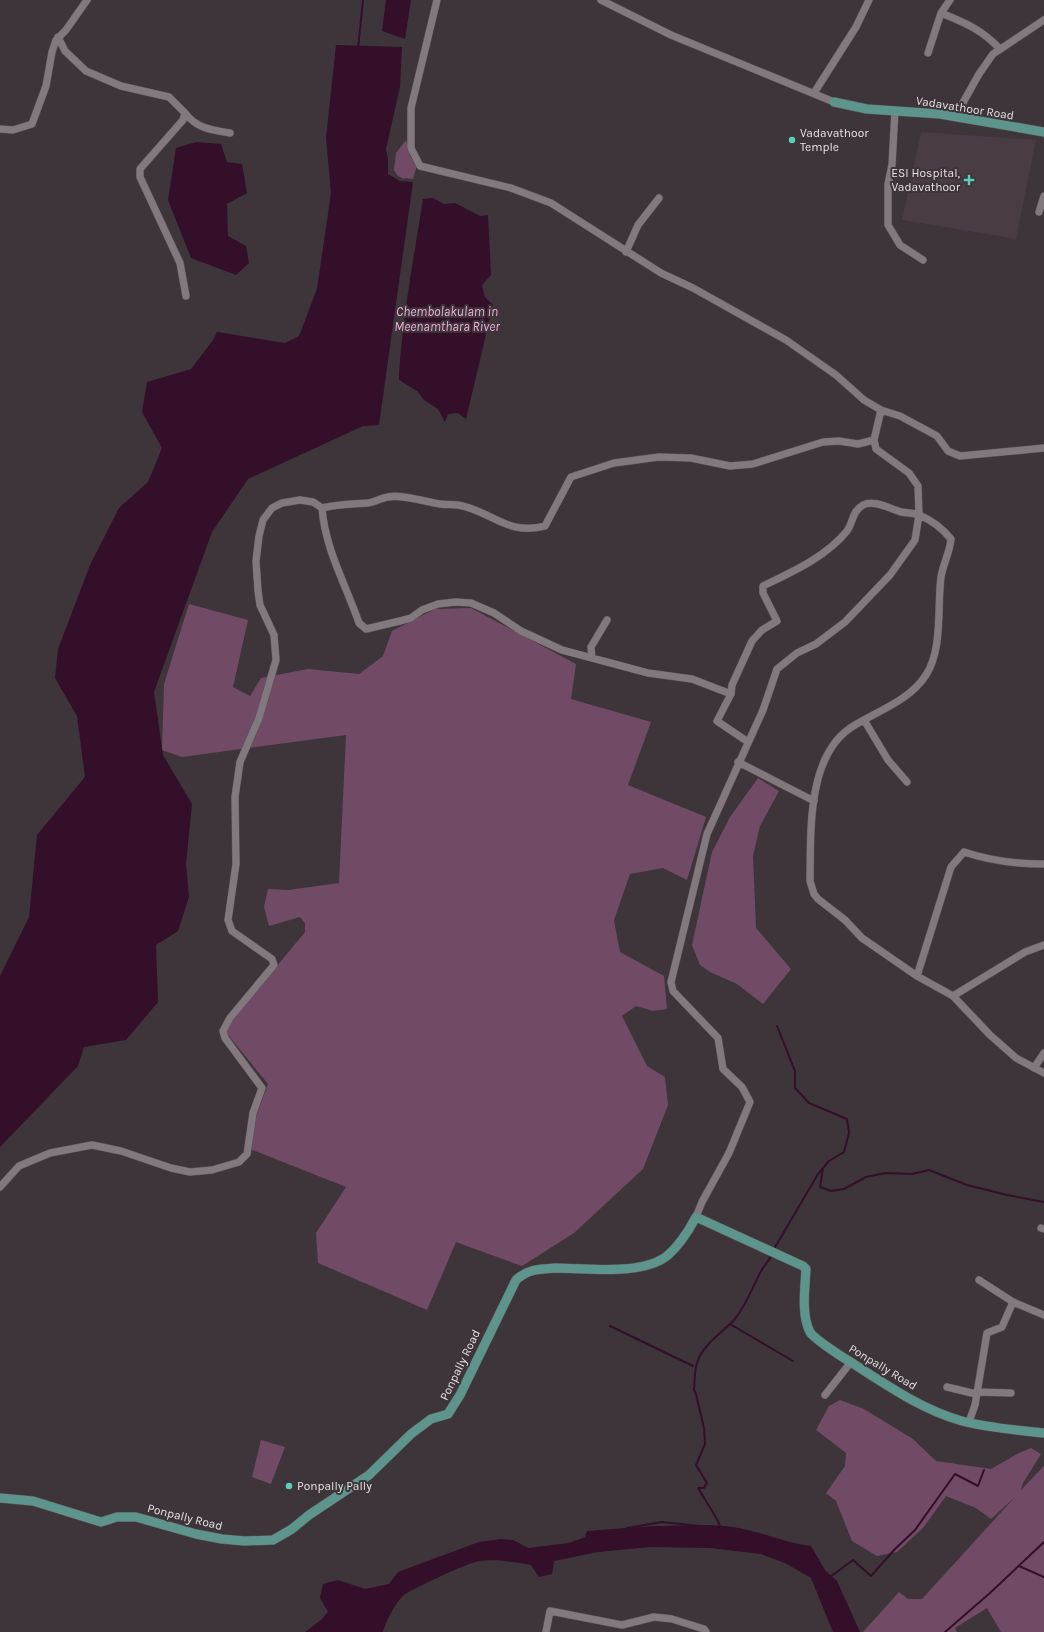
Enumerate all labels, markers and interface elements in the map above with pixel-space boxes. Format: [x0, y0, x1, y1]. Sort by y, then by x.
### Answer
street label: Vadavathoor Road [915, 93, 1015, 123]
place label: Vadavathoor Temple [800, 126, 869, 154]
marker: Vadavathoor Temple [787, 135, 797, 145]
place label: ESI Hospital, Vadavathoor [891, 166, 961, 194]
marker: ESI Hospital, Vadavathoor [963, 174, 975, 186]
water label: Chembolakulam in Meenamthara River [394, 304, 500, 334]
street label: Ponpally Road [437, 1327, 483, 1403]
street label: Ponpally Road [846, 1341, 920, 1393]
place label: Ponpally Pally [297, 1479, 372, 1493]
marker: Ponpally Pally [284, 1481, 294, 1491]
street label: Ponpally Road [146, 1501, 224, 1533]

